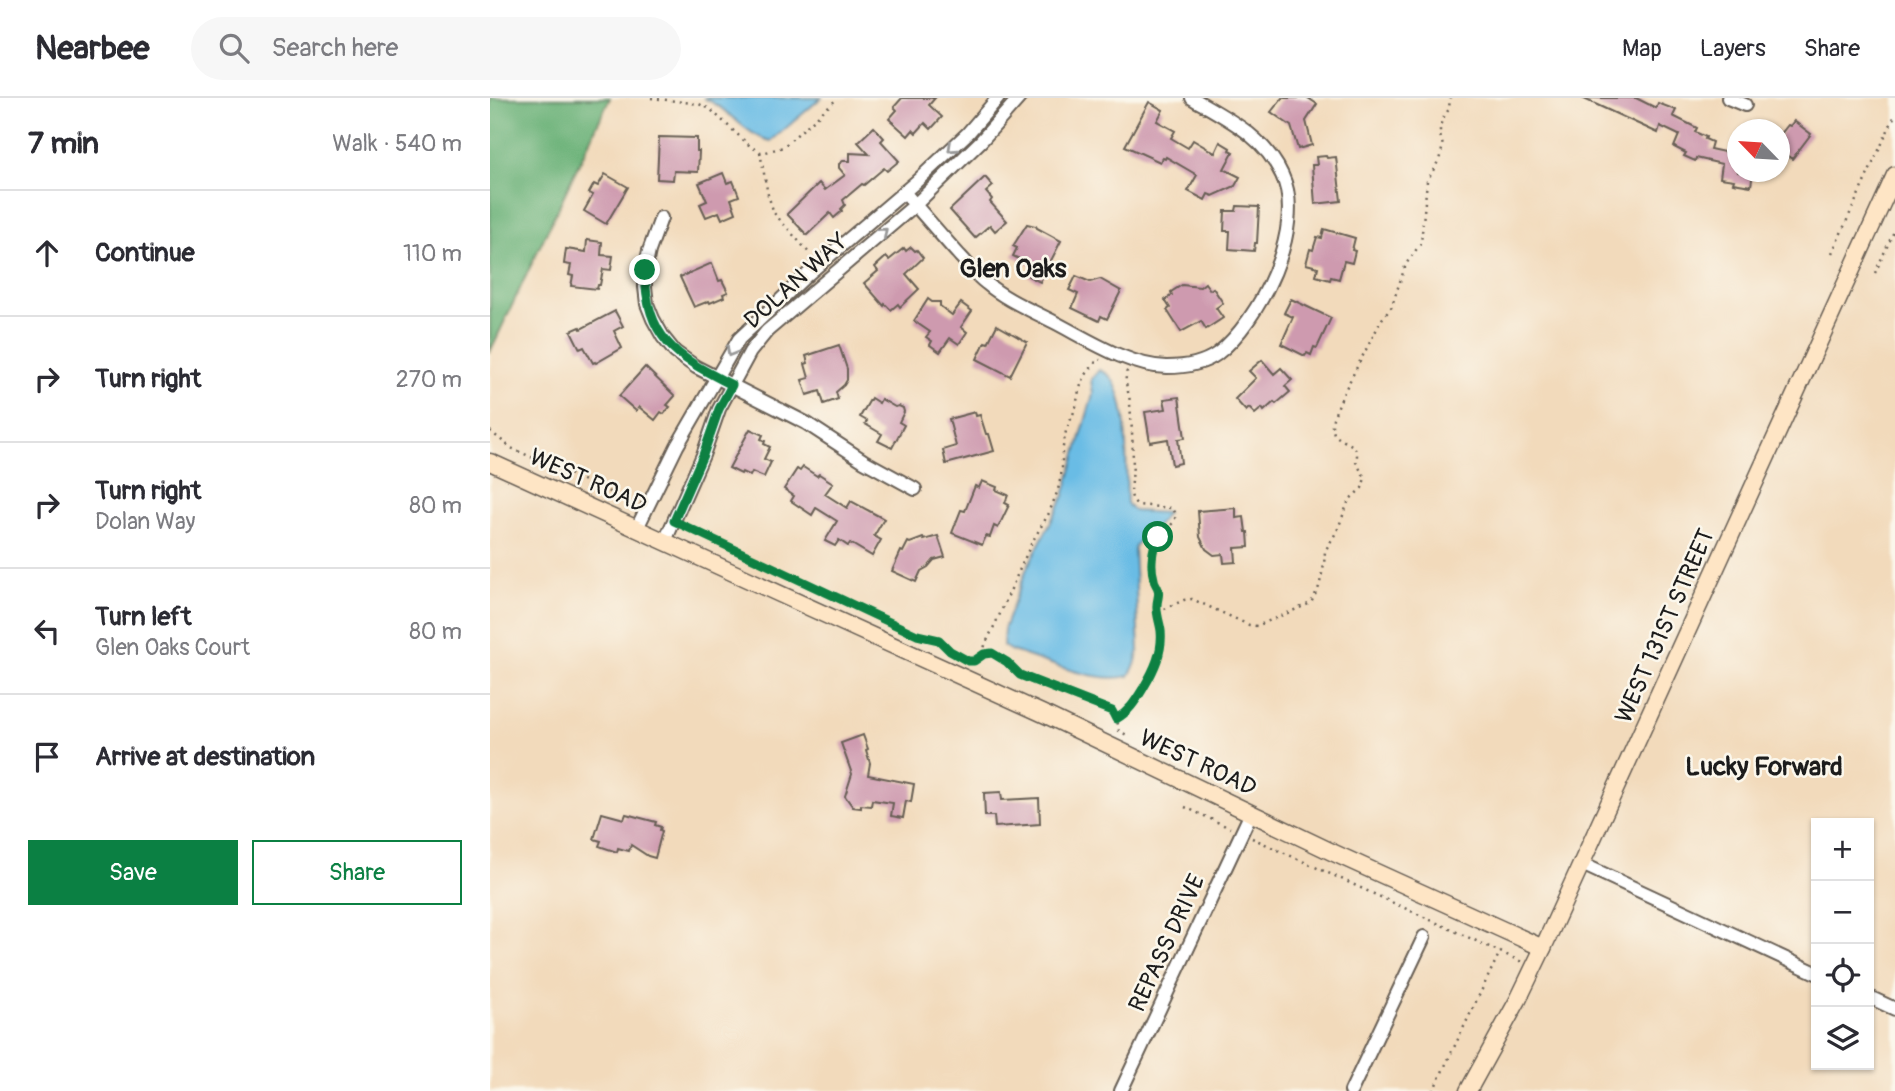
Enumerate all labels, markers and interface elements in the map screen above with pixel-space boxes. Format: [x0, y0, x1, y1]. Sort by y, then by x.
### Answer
search box [191, 17, 681, 80]
text: Nearbee [35, 28, 149, 69]
icon: search [215, 29, 253, 67]
text: Search here [271, 32, 398, 64]
text: Map [1622, 34, 1662, 63]
text: Layers [1700, 34, 1766, 63]
text: Share [1804, 34, 1860, 63]
north arrow [1727, 119, 1790, 182]
text: 7 min [28, 125, 99, 162]
text: Walk · 540 m [332, 129, 462, 158]
one-way arrow [947, 140, 960, 153]
street label: DOLAN WAY [738, 227, 854, 335]
one-way arrow [874, 228, 887, 240]
icon: ahead [28, 234, 66, 272]
text: Continue [95, 237, 195, 269]
text: 110 m [403, 239, 462, 268]
district label: Glen Oaks [960, 253, 1067, 285]
route end [629, 254, 660, 285]
one-way arrow [726, 345, 739, 357]
icon: right [28, 360, 66, 398]
text: Turn right [95, 363, 201, 395]
text: 270 m [396, 365, 462, 394]
street label: WEST ROAD [525, 442, 651, 520]
text: Turn right [95, 475, 201, 507]
icon: right [28, 486, 66, 524]
text: 80 m [409, 491, 462, 520]
text: Dolan Way [95, 507, 195, 536]
route start [1142, 521, 1173, 552]
street label: WEST 131ST STREET [1609, 524, 1721, 728]
text: Turn left [95, 601, 191, 633]
icon: left [28, 612, 66, 650]
text: 80 m [409, 617, 462, 646]
text: Glen Oaks Court [95, 633, 250, 662]
street label: WEST ROAD [1135, 723, 1261, 803]
icon: arrive [28, 738, 66, 776]
text: Arrive at destination [95, 741, 315, 773]
district label: Lucky Forward [1685, 751, 1843, 783]
map controls [1811, 818, 1874, 1070]
button: + [1811, 818, 1874, 881]
button: Save [28, 840, 238, 905]
button: Share [252, 840, 462, 905]
street label: REPASS DRIVE [1123, 870, 1211, 1016]
button: − [1811, 881, 1874, 944]
button: locate [1811, 944, 1874, 1007]
button: layers [1811, 1007, 1874, 1070]

